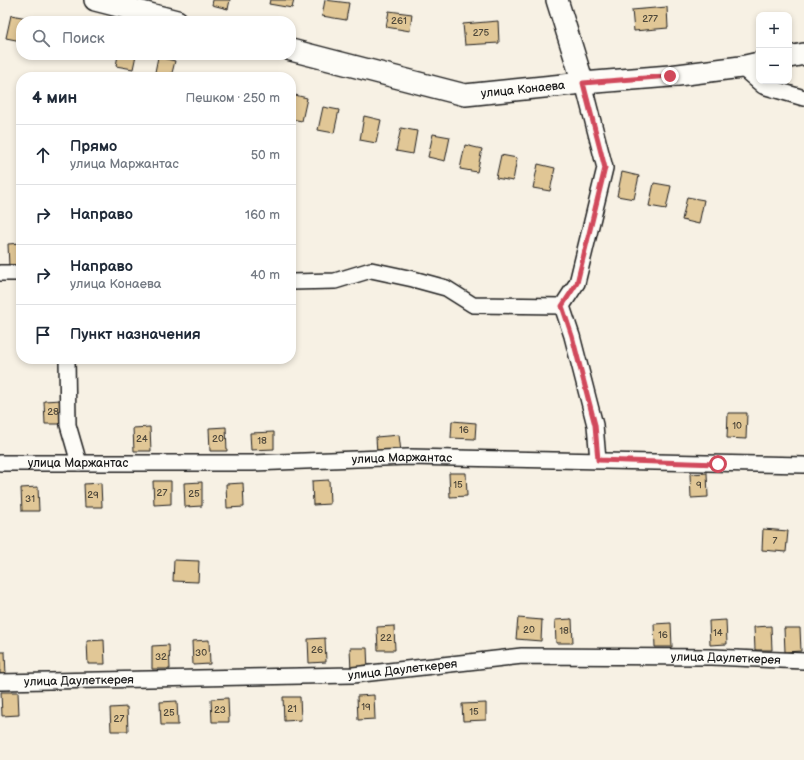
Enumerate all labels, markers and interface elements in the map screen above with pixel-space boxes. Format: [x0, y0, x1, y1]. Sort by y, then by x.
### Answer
map controls [756, 12, 792, 84]
button: + [756, 12, 792, 48]
house number: 277 [642, 13, 658, 25]
house number: 261 [391, 15, 407, 27]
search box [16, 16, 296, 60]
icon: search [30, 27, 52, 49]
house number: 275 [473, 27, 490, 39]
text: Поиск [62, 29, 105, 48]
button: − [756, 48, 792, 84]
route end [661, 67, 679, 85]
street label: улица Конаева [480, 77, 566, 101]
text: 4 мин [32, 88, 77, 108]
text: Пешком · 250 m [185, 90, 280, 106]
text: Прямо [70, 137, 117, 156]
icon: ahead [32, 144, 54, 166]
text: 50 m [251, 147, 280, 163]
text: улица Маржантас [70, 156, 179, 172]
icon: right [32, 204, 54, 226]
text: Направо [70, 205, 133, 224]
text: 160 m [245, 207, 280, 223]
text: Направо [70, 257, 133, 276]
icon: right [32, 264, 54, 286]
text: 40 m [250, 267, 280, 283]
text: улица Конаева [70, 276, 161, 292]
icon: arrive [32, 324, 54, 346]
text: Пункт назначения [70, 325, 201, 344]
house number: 28 [47, 406, 59, 418]
house number: 10 [732, 420, 742, 432]
house number: 16 [459, 424, 469, 436]
house number: 24 [136, 433, 148, 445]
house number: 20 [212, 433, 224, 445]
house number: 18 [257, 435, 267, 447]
street label: улица Маржантас [351, 449, 452, 467]
route start [709, 455, 727, 473]
street label: улица Маржантас [28, 456, 128, 471]
house number: 15 [453, 479, 463, 491]
house number: 9 [696, 479, 702, 491]
house number: 27 [157, 487, 167, 499]
house number: 25 [188, 488, 200, 500]
house number: 29 [87, 489, 99, 501]
house number: 31 [25, 493, 35, 505]
house number: 7 [773, 535, 778, 547]
house number: 20 [523, 624, 535, 636]
house number: 18 [559, 625, 569, 637]
house number: 14 [713, 627, 723, 639]
house number: 16 [658, 629, 668, 641]
house number: 22 [380, 632, 392, 644]
house number: 26 [311, 644, 323, 656]
house number: 30 [195, 647, 207, 659]
street label: улица Даулеткерея [671, 649, 781, 667]
house number: 32 [155, 651, 167, 663]
street label: улица Даулеткерея [348, 656, 458, 683]
street label: улица Даулеткерея [24, 672, 134, 689]
house number: 19 [361, 701, 371, 713]
house number: 21 [287, 703, 297, 715]
house number: 23 [214, 704, 226, 716]
house number: 15 [469, 706, 479, 718]
house number: 25 [163, 707, 175, 719]
house number: 27 [114, 713, 124, 725]

